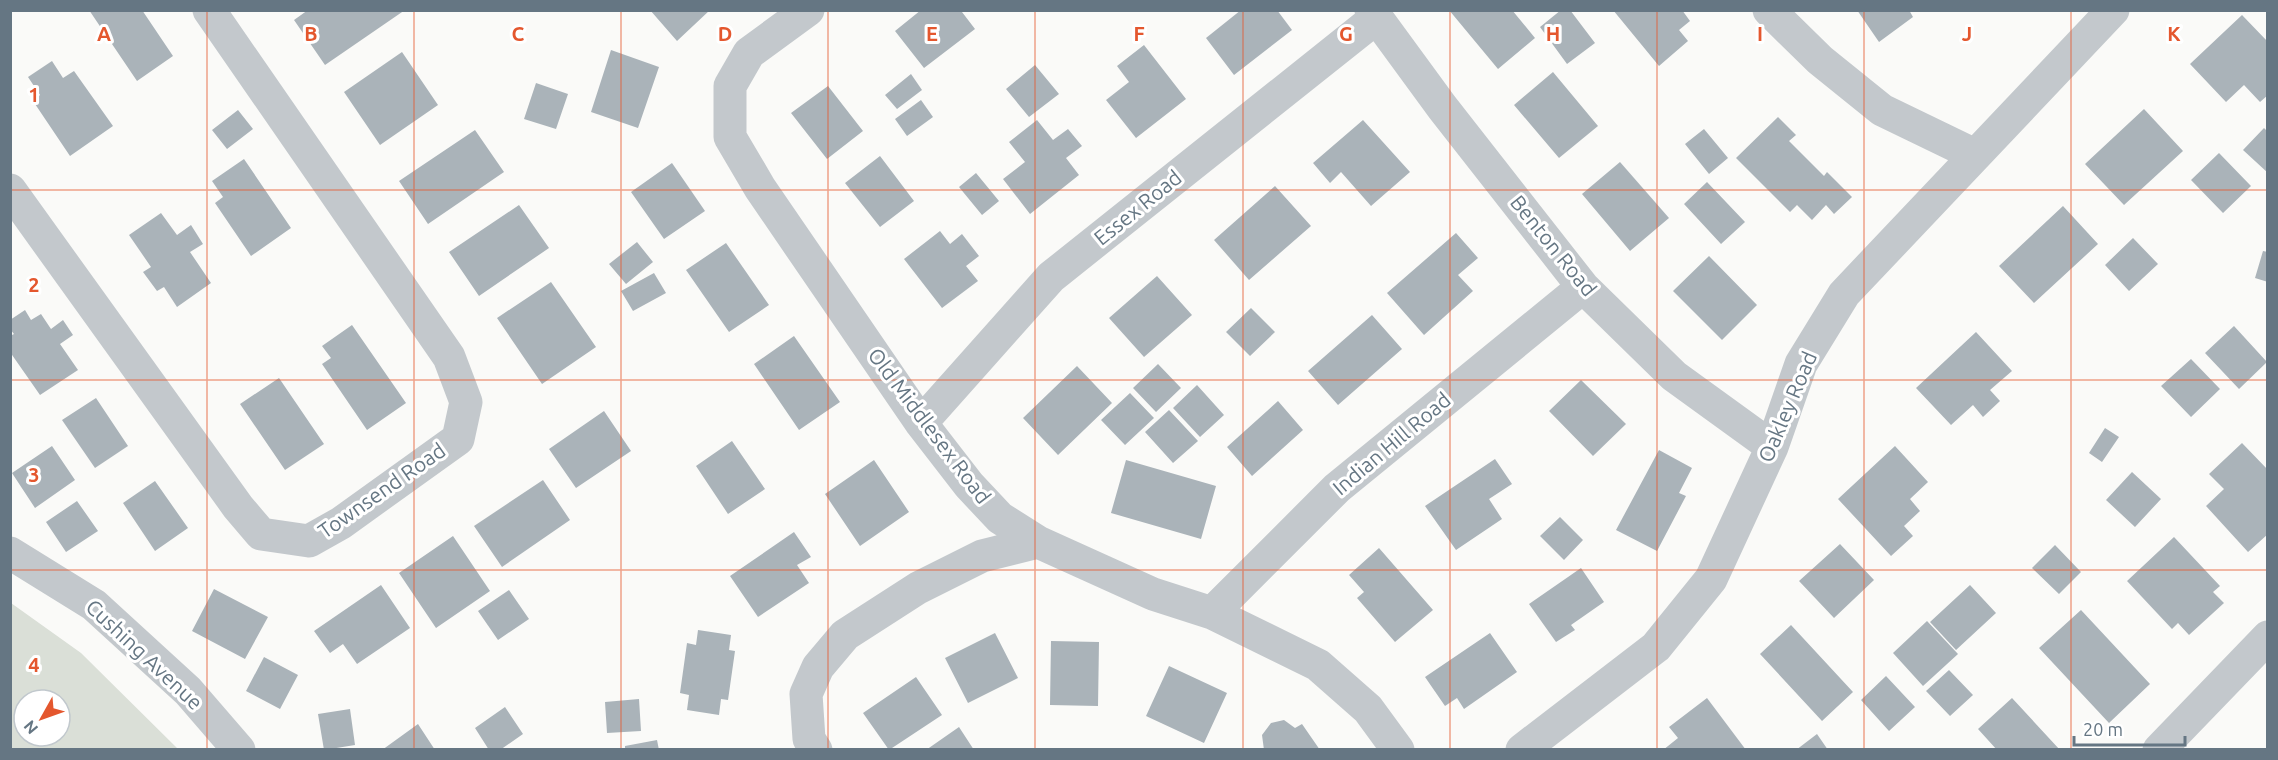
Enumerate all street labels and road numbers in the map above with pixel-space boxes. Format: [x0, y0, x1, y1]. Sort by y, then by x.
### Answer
street label: Essex Road [1089, 165, 1186, 250]
street label: Benton Road [1506, 190, 1602, 301]
street label: Old Middlesex Road [864, 343, 996, 508]
street label: Oakley Road [1753, 348, 1821, 466]
street label: Indian Hill Road [1328, 387, 1455, 499]
street label: Townsend Road [313, 437, 450, 543]
street label: Cushing Avenue [81, 594, 208, 714]

